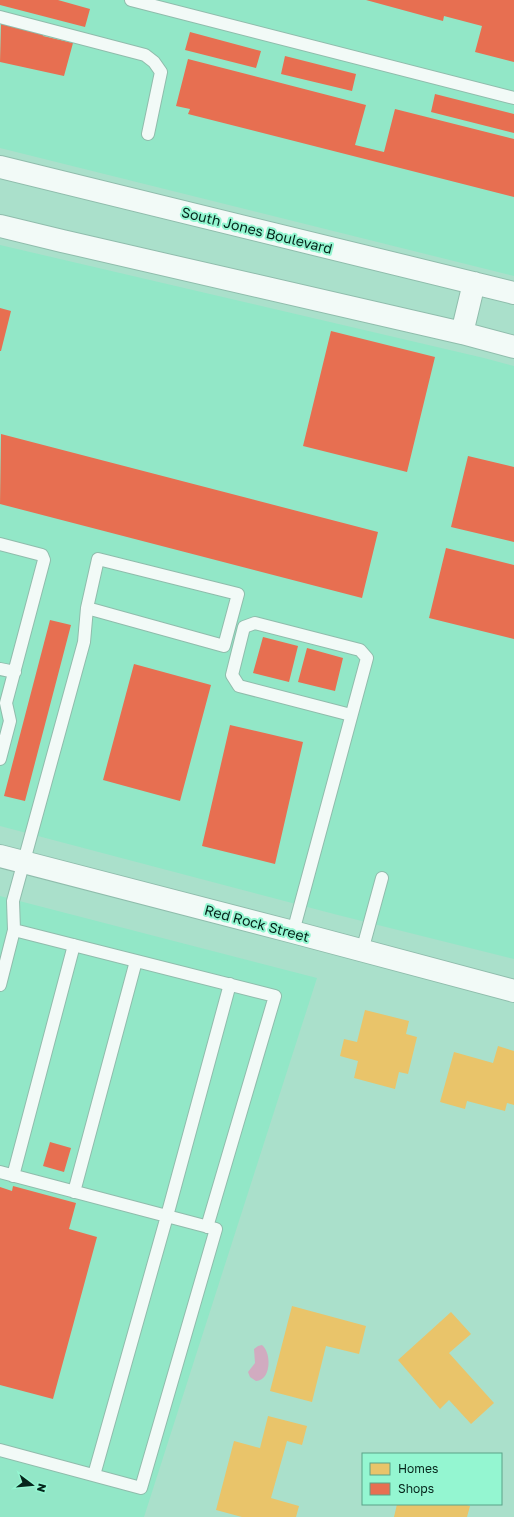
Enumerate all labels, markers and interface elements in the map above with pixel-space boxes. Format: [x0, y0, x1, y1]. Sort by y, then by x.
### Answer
street label: South Jones Boulevard [180, 203, 334, 257]
street label: Red Rock Street [203, 901, 311, 945]
legend [362, 1453, 502, 1505]
text: Homes [398, 1461, 438, 1476]
north arrow [12, 1465, 52, 1505]
text: Shops [398, 1481, 434, 1496]
text: N [35, 1482, 49, 1494]

